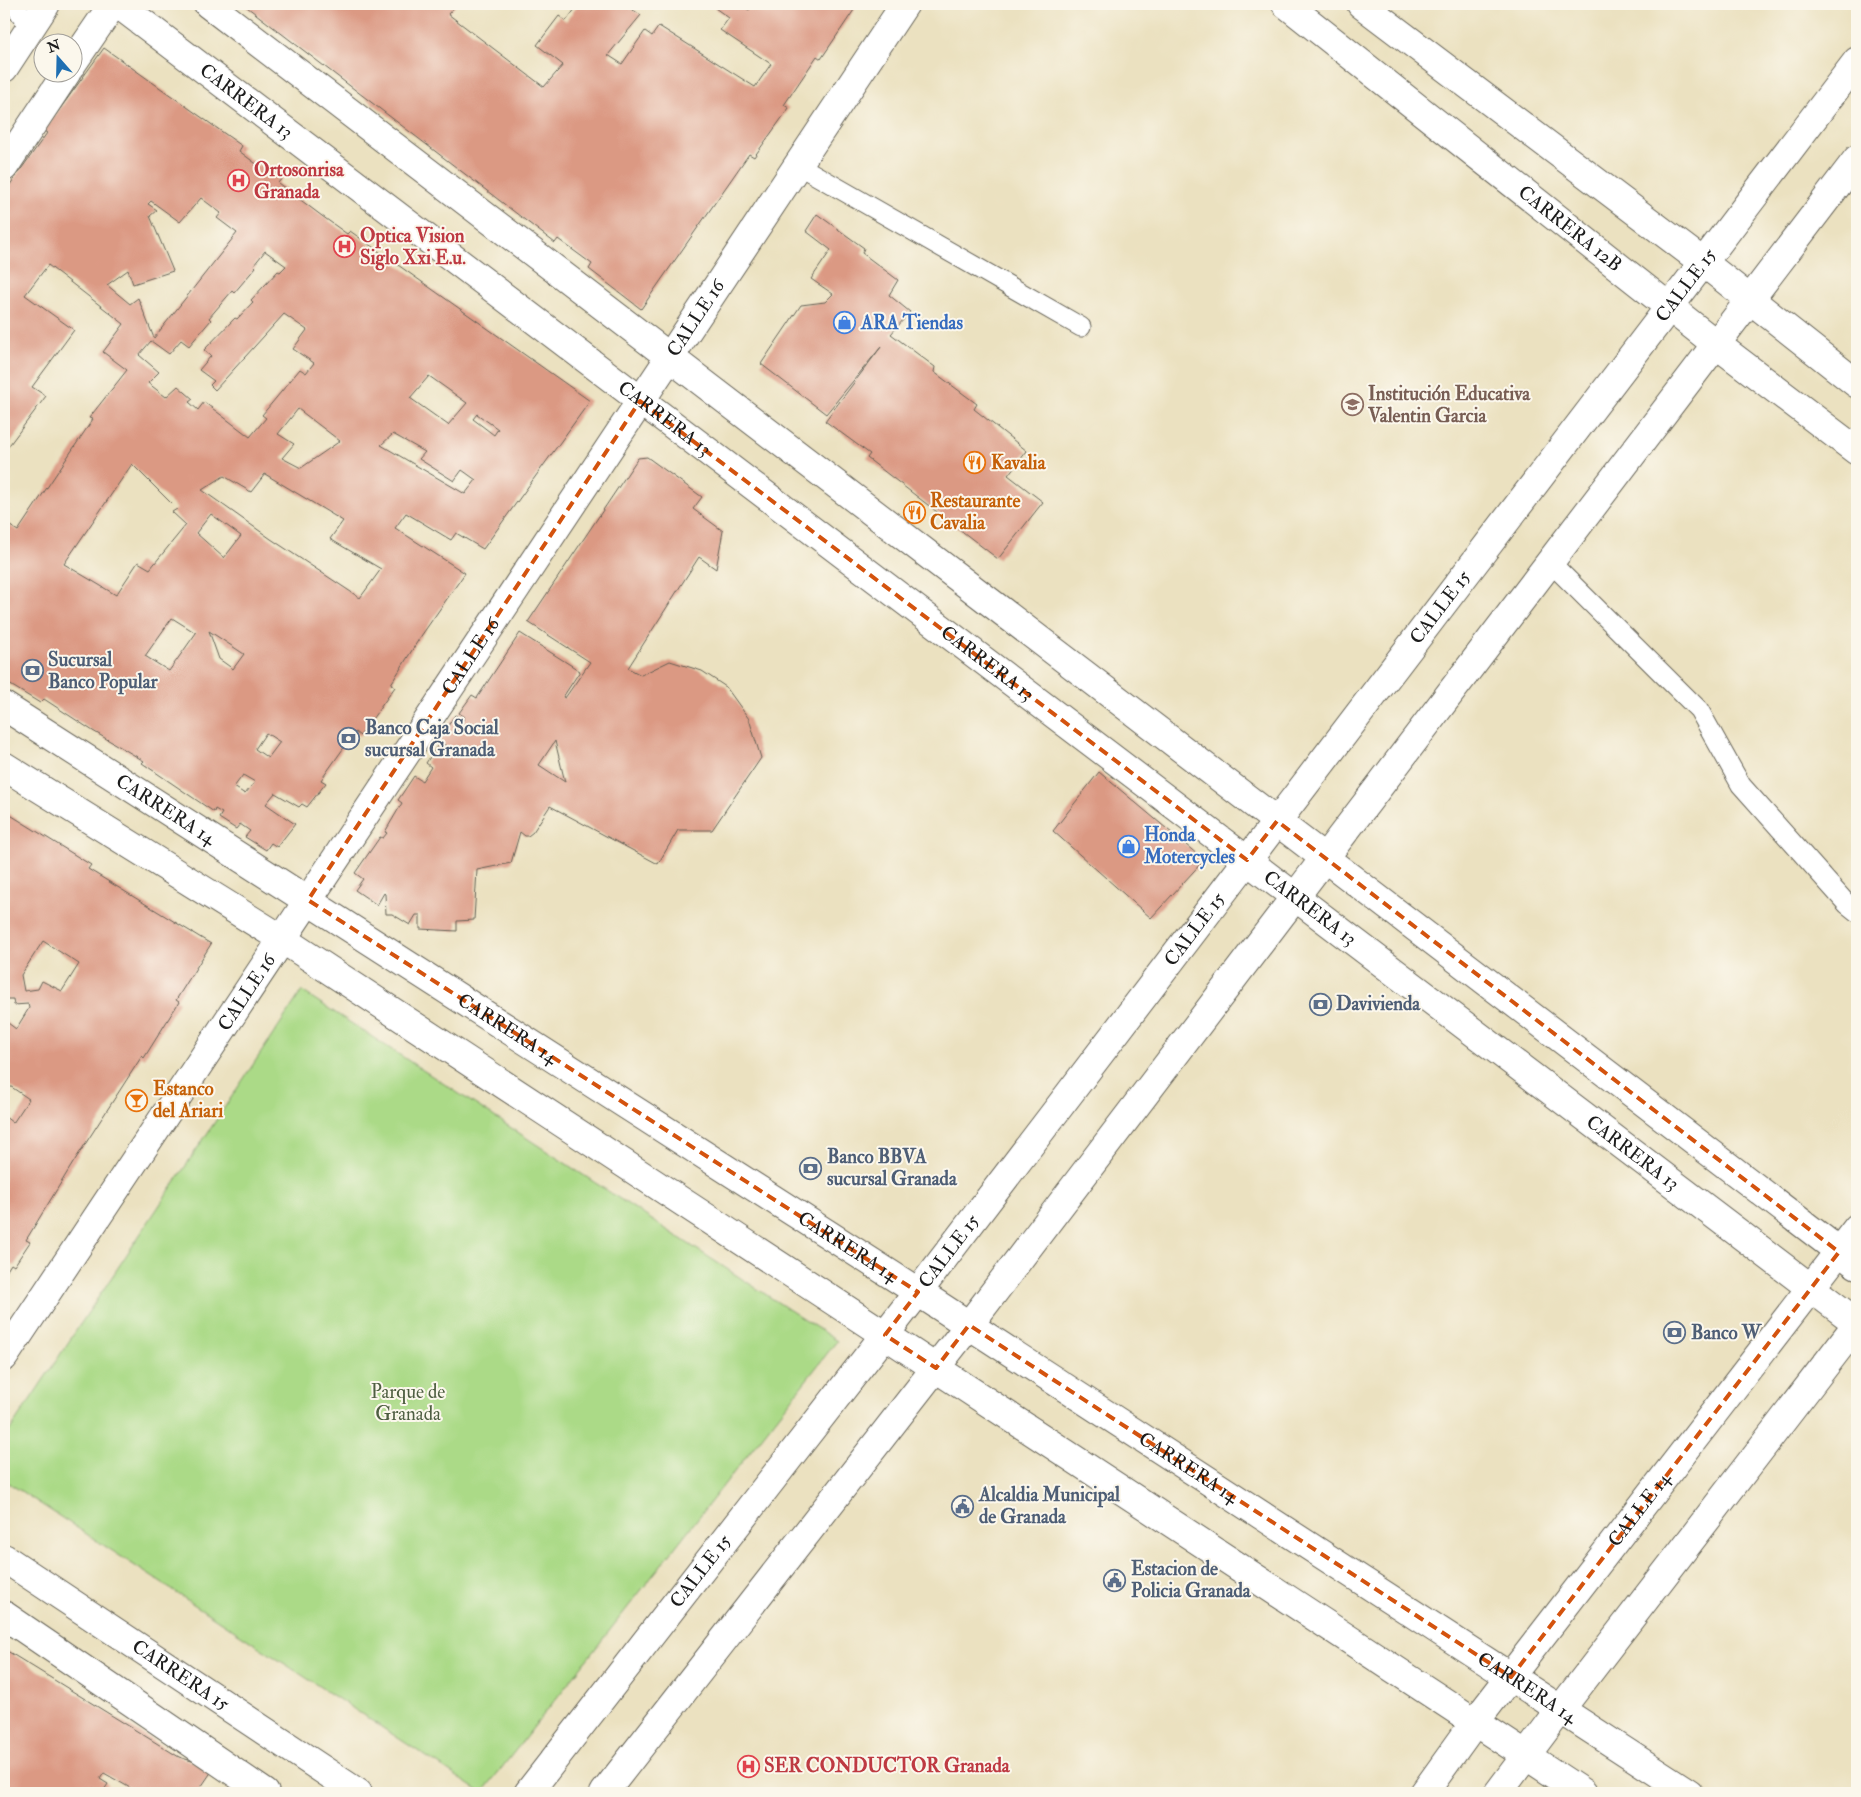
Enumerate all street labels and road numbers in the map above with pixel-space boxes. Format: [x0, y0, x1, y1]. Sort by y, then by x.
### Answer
street label: CARRERA 13 [195, 58, 298, 144]
street label: CARRERA 12B [1513, 180, 1627, 277]
street label: CALLE 15 [1650, 243, 1722, 327]
street label: CALLE 16 [661, 274, 731, 361]
street label: CARRERA 13 [613, 376, 716, 462]
street label: CALLE 15 [1405, 565, 1476, 649]
street label: CALLE 16 [436, 612, 506, 699]
street label: CARRERA 13 [936, 620, 1039, 706]
street label: CARRERA 14 [111, 769, 221, 851]
street label: CARRERA 13 [1259, 865, 1361, 951]
street label: CALLE 15 [1159, 887, 1231, 971]
street label: CALLE 16 [213, 948, 282, 1036]
street label: CARRERA 14 [453, 988, 562, 1070]
street label: CARRERA 13 [1581, 1110, 1684, 1196]
street label: CARRERA 14 [793, 1206, 902, 1288]
street label: CALLE 15 [913, 1209, 985, 1293]
street label: CARRERA 14 [1134, 1427, 1243, 1509]
street label: CALLE 14 [1603, 1467, 1676, 1552]
street label: CALLE 15 [665, 1529, 737, 1613]
street label: CARRERA 15 [127, 1634, 234, 1716]
street label: CARRERA 14 [1473, 1647, 1582, 1729]

